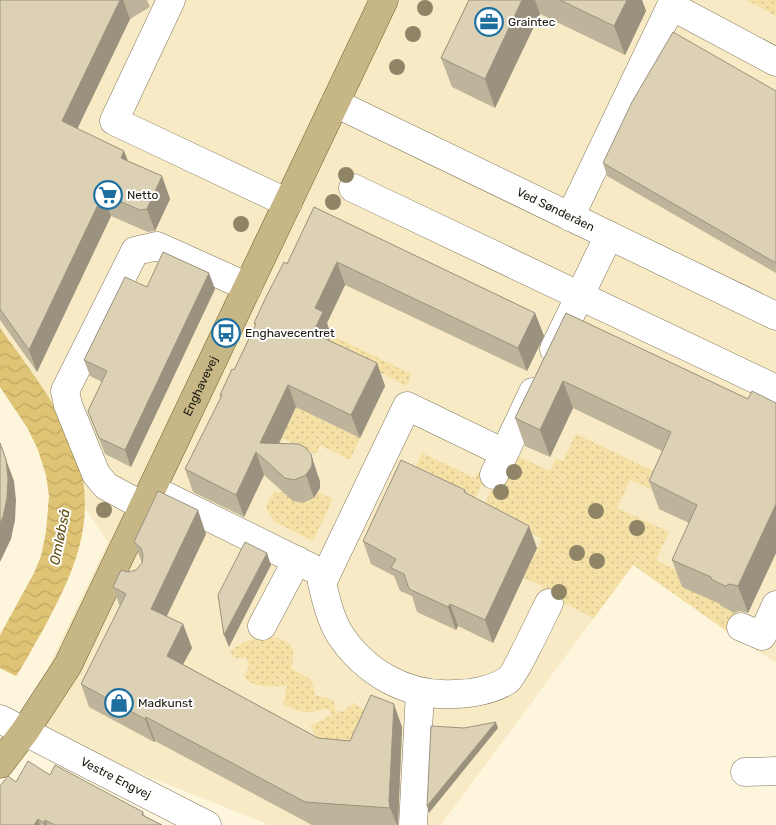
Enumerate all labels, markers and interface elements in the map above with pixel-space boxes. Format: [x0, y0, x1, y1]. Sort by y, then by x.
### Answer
office icon: Graintec [474, 7, 504, 37]
place label: Graintec [508, 15, 556, 29]
supermarket icon: Netto [93, 180, 123, 210]
street label: Ved Sønderåen [514, 185, 597, 234]
place label: Netto [127, 188, 158, 202]
bus stop icon: Enghavecentret [211, 318, 241, 348]
place label: Enghavecentret [245, 326, 335, 340]
street label: Enghavevej [180, 354, 221, 418]
water label: Omløbså [46, 507, 74, 567]
shop icon: Madkunst [104, 688, 134, 718]
place label: Madkunst [138, 696, 193, 710]
street label: Vestre Engvej [78, 754, 153, 802]

